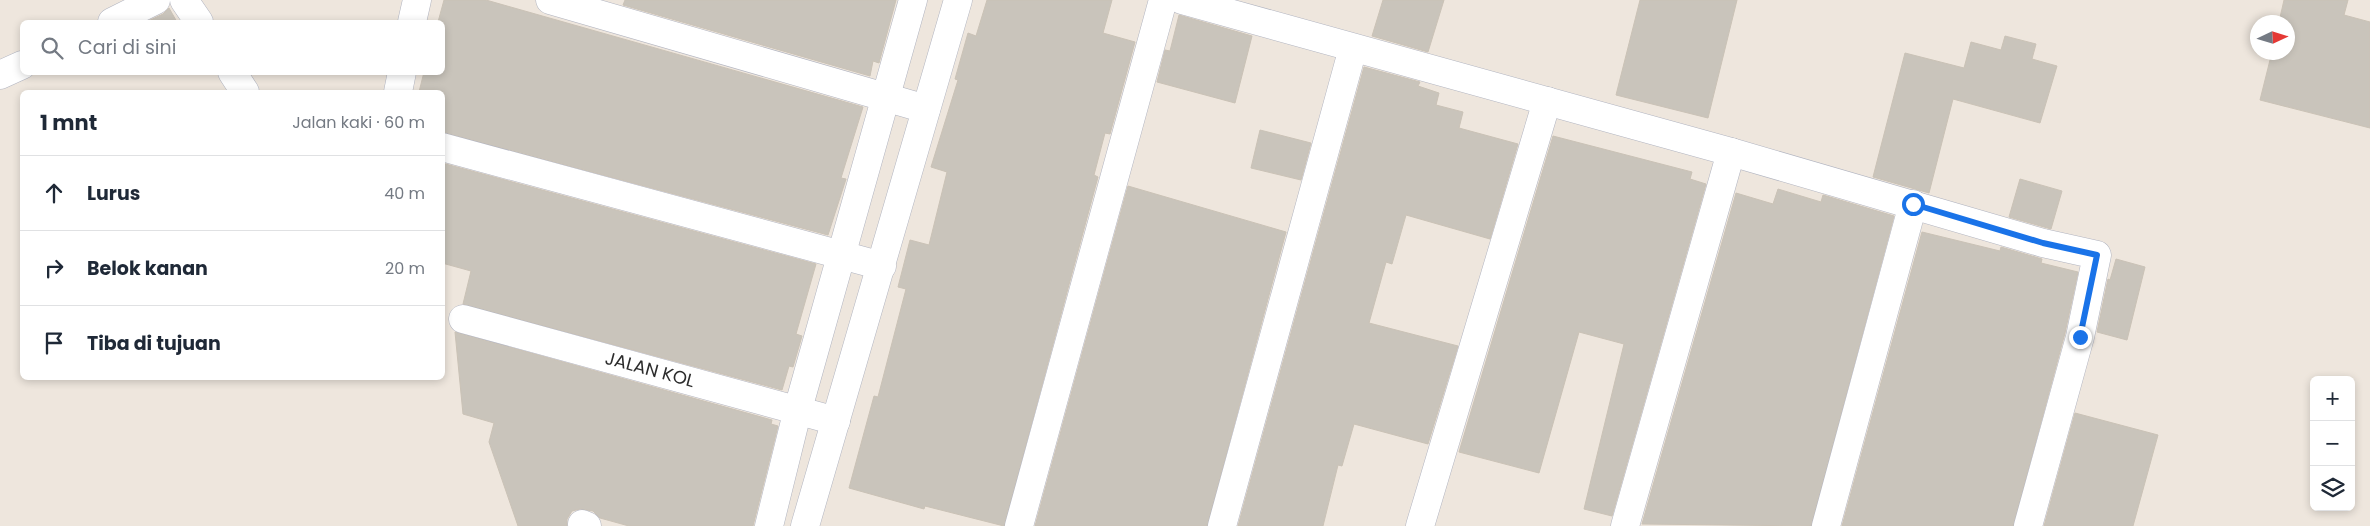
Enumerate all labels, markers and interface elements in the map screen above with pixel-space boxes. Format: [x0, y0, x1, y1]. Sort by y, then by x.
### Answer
north arrow [2250, 15, 2295, 60]
search box [20, 20, 445, 75]
icon: search [38, 34, 66, 62]
text: Cari di sini [78, 34, 176, 61]
text: 1 mnt [40, 108, 97, 137]
text: Jalan kaki · 60 m [292, 111, 425, 134]
icon: ahead [40, 179, 68, 207]
text: Lurus [87, 180, 140, 207]
text: 40 m [384, 182, 425, 205]
route start [1902, 193, 1925, 216]
icon: right [40, 254, 68, 282]
text: Belok kanan [87, 255, 208, 282]
text: 20 m [385, 257, 425, 280]
route end [2069, 326, 2092, 349]
icon: arrive [40, 329, 68, 357]
text: Tiba di tujuan [87, 330, 221, 357]
street label: JALAN KOL [602, 345, 698, 393]
map controls [2310, 376, 2355, 511]
button: + [2310, 376, 2355, 421]
button: − [2310, 421, 2355, 466]
button: layers [2310, 466, 2355, 511]

